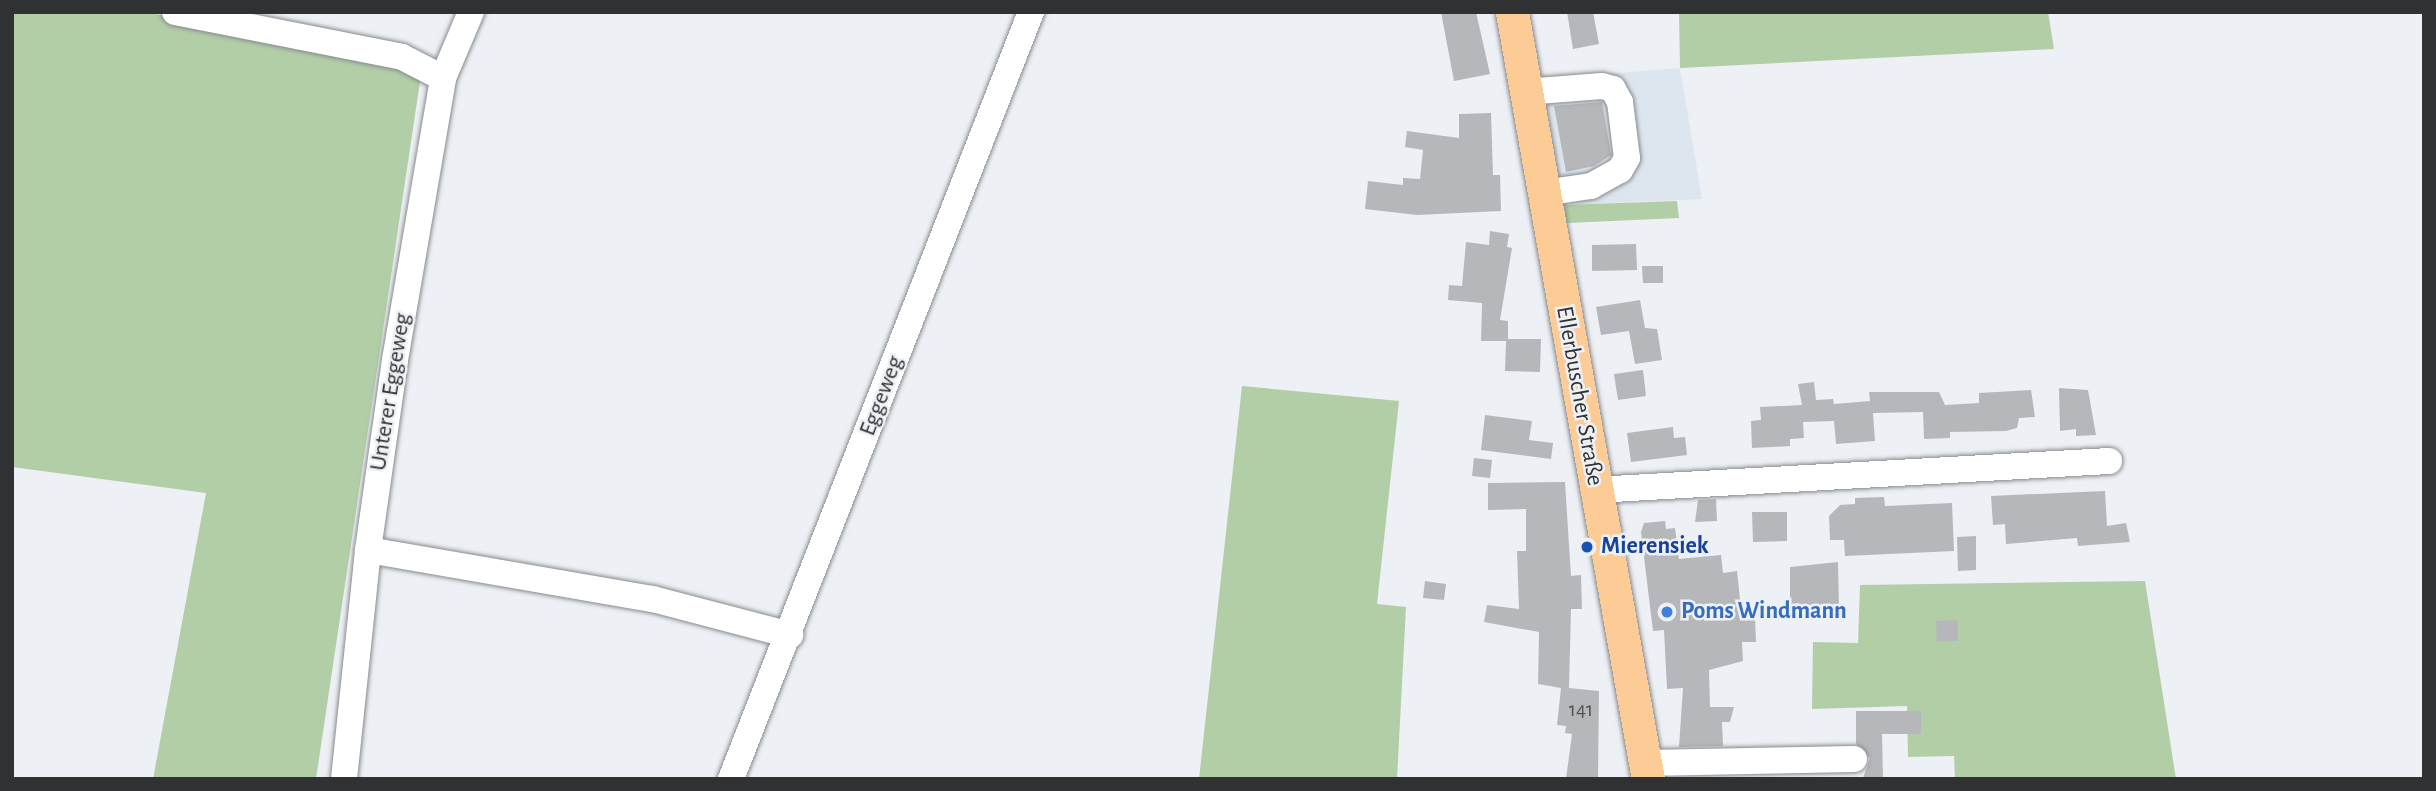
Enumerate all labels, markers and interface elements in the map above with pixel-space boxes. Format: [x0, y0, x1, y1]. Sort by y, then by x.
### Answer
street label: Ellerbuscher Straße [1549, 304, 1609, 488]
street label: Unterer Eggeweg [364, 311, 418, 473]
street label: Eggeweg [854, 352, 910, 440]
place label: Mierensiek [1601, 533, 1709, 561]
marker: Mierensiek [1579, 539, 1595, 555]
place label: Poms Windmann [1681, 598, 1847, 626]
marker: Poms Windmann [1659, 604, 1675, 620]
house number: 141 [1569, 697, 1593, 723]

